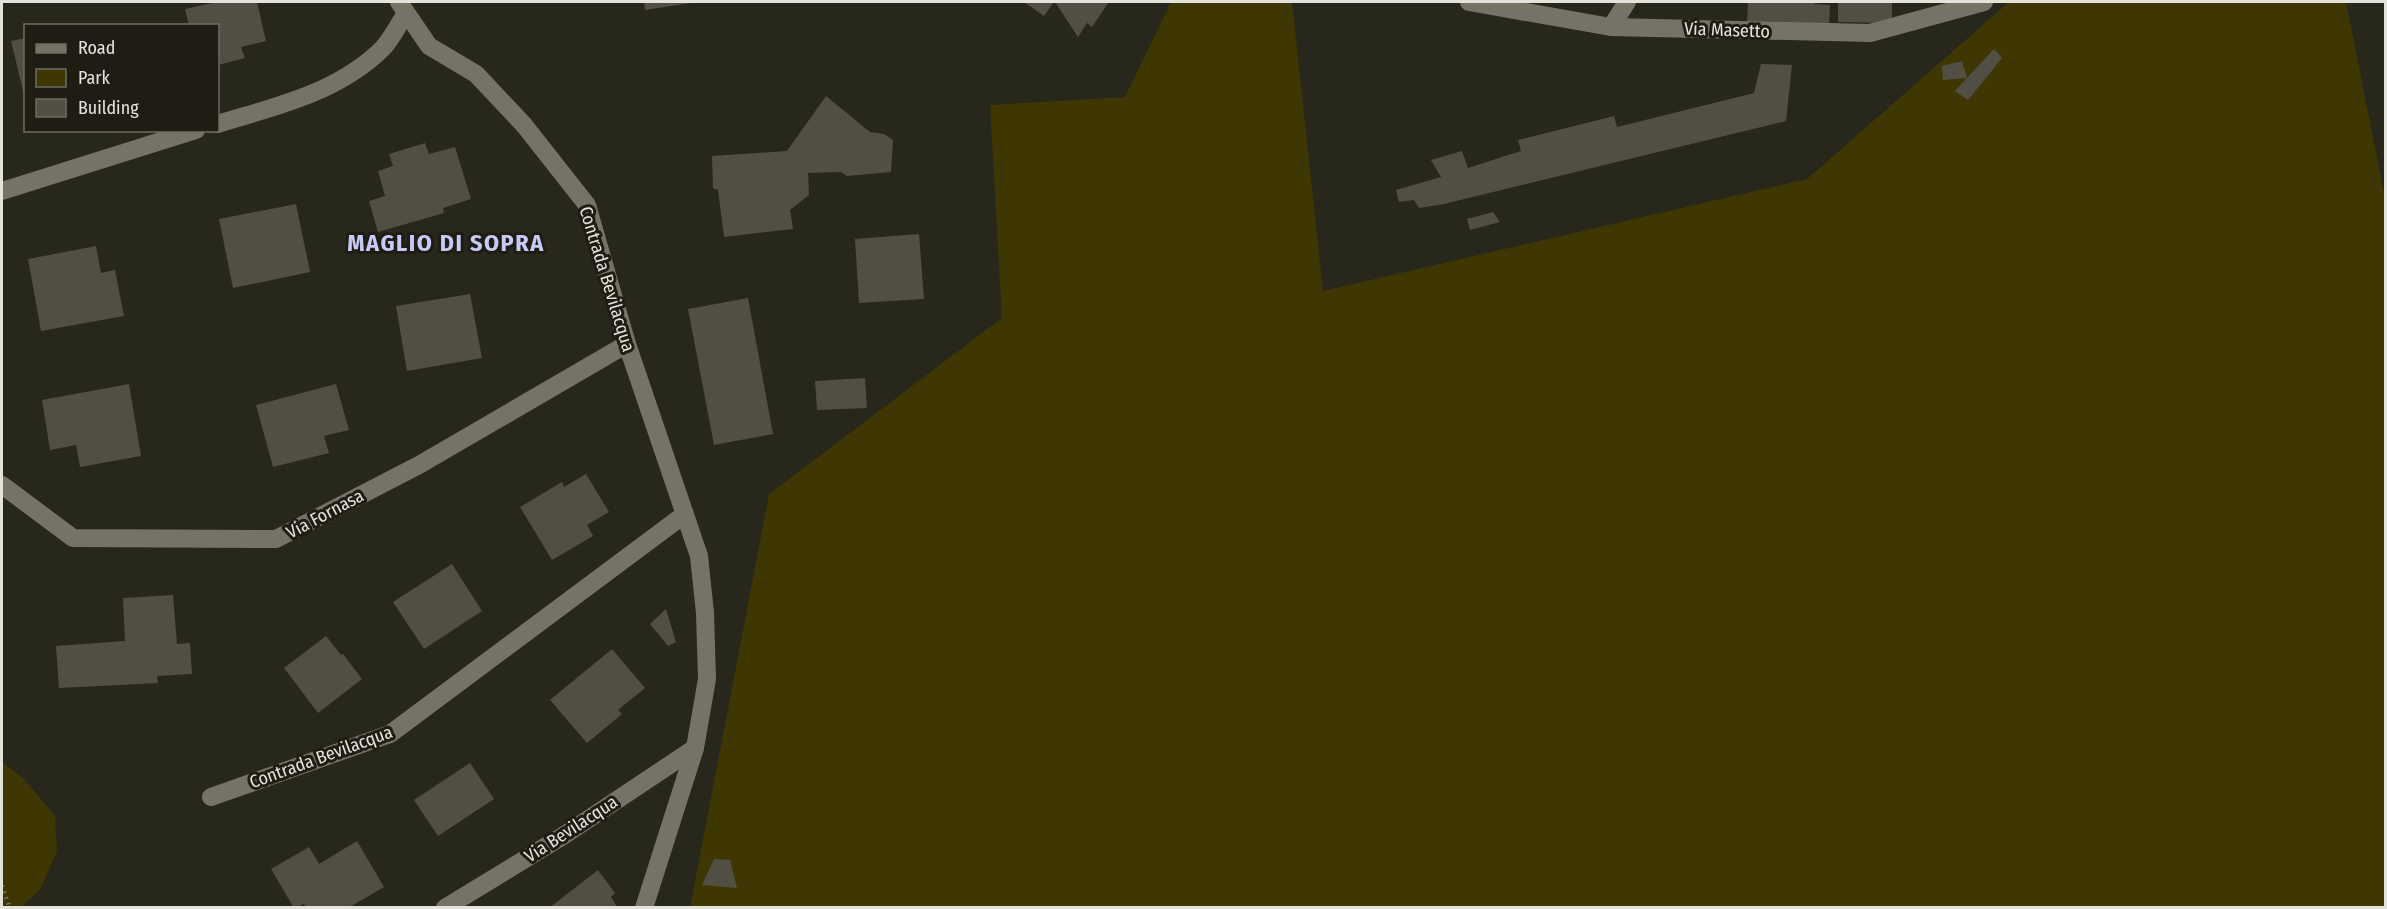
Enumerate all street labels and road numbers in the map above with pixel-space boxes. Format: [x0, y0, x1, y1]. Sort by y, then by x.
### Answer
street label: Via Masetto [1684, 18, 1770, 42]
street label: Contrada Bevilacqua [574, 204, 640, 354]
street label: Via Fornasa [283, 484, 368, 544]
street label: Contrada Bevilacqua [246, 721, 396, 793]
street label: Via Bevilacqua [520, 791, 622, 867]

